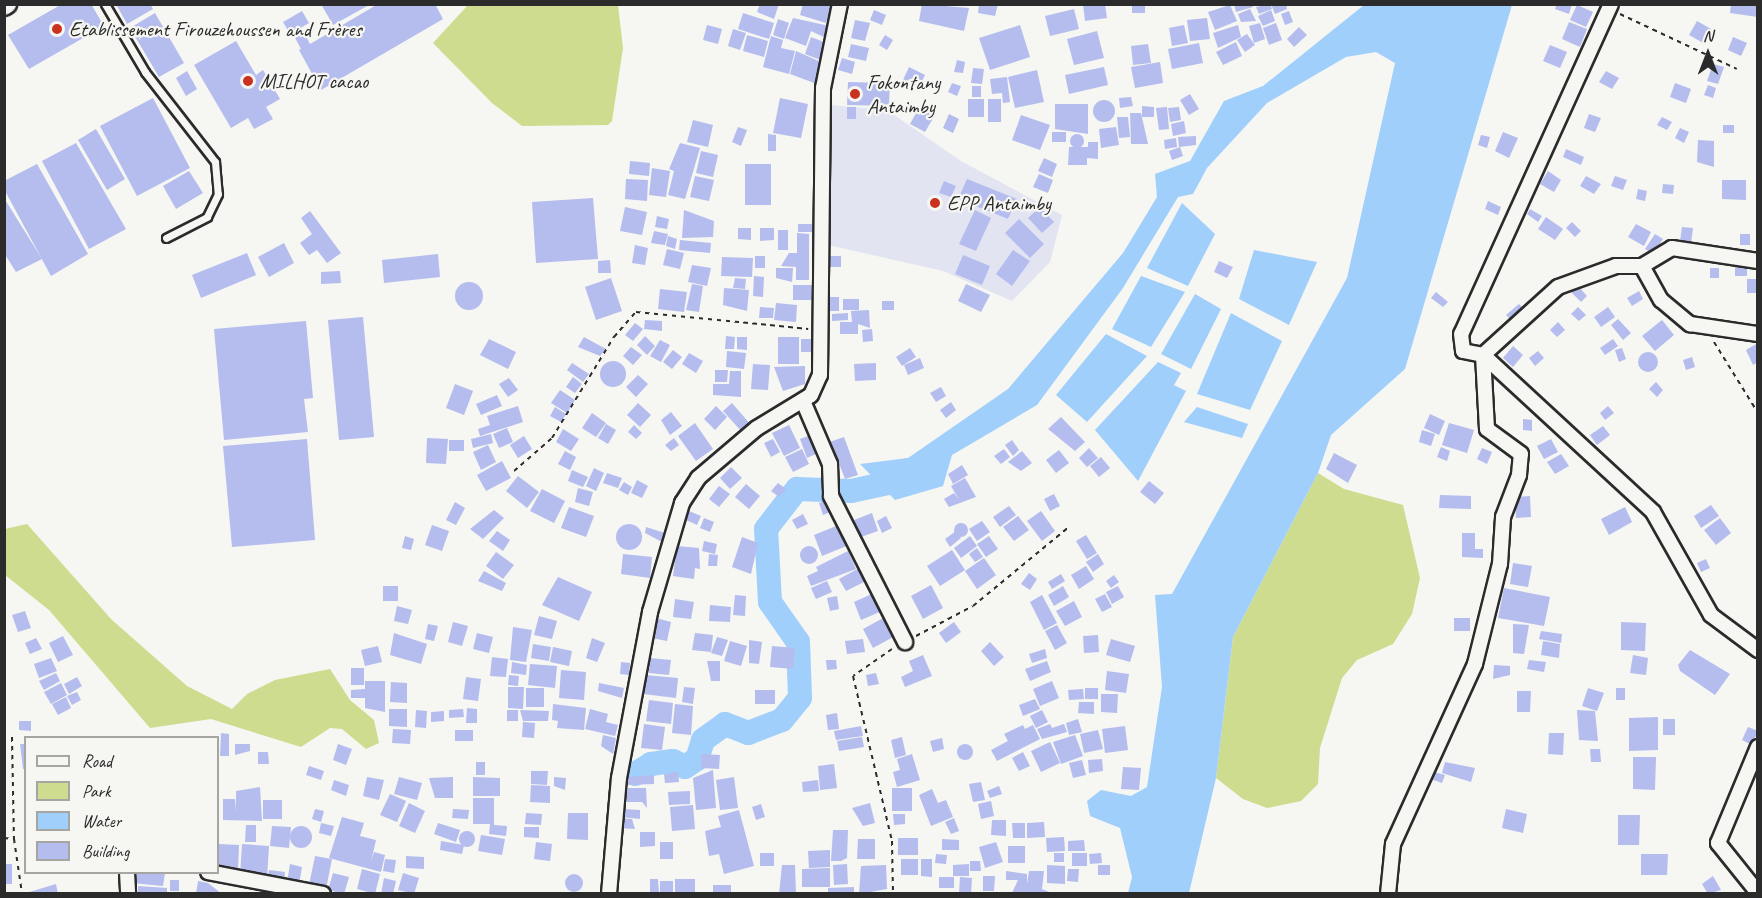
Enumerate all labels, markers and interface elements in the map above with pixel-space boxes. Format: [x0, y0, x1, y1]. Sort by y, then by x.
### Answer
place label: Etablissement Firouzehoussen and Frères [69, 16, 362, 42]
marker: Etablissement Firouzehoussen and Frères [50, 22, 64, 36]
north arrow [1678, 24, 1738, 84]
text: N [1703, 26, 1713, 46]
place label: MILHOT cacao [260, 68, 368, 94]
place label: Fokontany Antaimby [867, 69, 940, 119]
marker: MILHOT cacao [241, 74, 255, 88]
marker: Fokontany Antaimby [848, 87, 862, 101]
place label: EPP Antaimby [947, 190, 1051, 216]
marker: EPP Antaimby [928, 196, 942, 210]
legend [24, 736, 219, 874]
text: Road [82, 750, 112, 772]
text: Park [82, 780, 111, 802]
text: Water [82, 810, 121, 832]
text: Building [82, 840, 129, 862]

